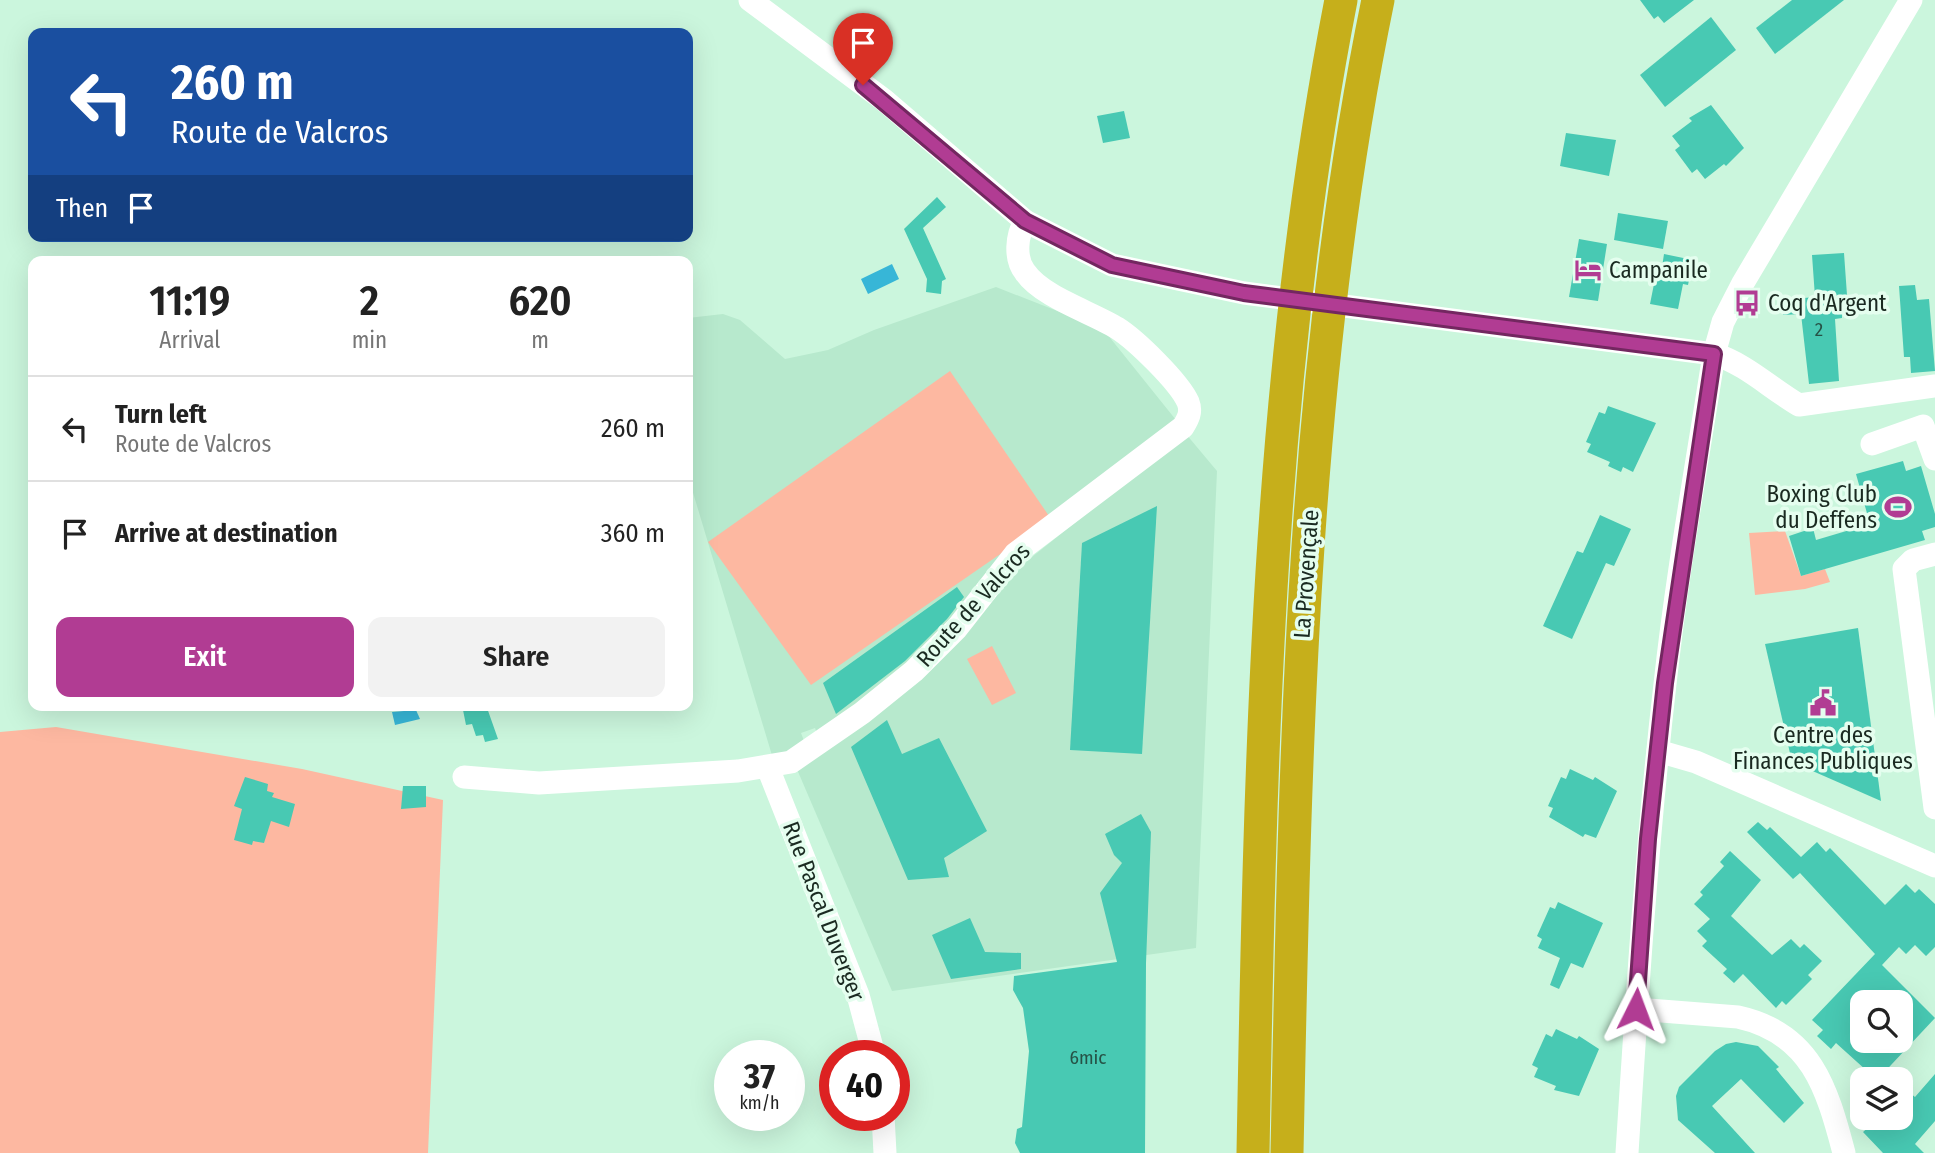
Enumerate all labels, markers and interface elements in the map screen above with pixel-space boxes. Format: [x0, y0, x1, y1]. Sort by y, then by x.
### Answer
pin [833, 13, 893, 85]
icon: arrive [844, 24, 882, 62]
text: 260 m [171, 53, 294, 112]
icon: left [56, 56, 147, 147]
text: Route de Valcros [171, 113, 388, 151]
icon: arrive [122, 189, 160, 227]
text: Then [56, 193, 108, 224]
hotel icon: Campanile [1573, 255, 1603, 285]
place label: Campanile [1609, 256, 1708, 284]
text: 11:19 [149, 276, 230, 326]
text: 2 [360, 276, 379, 326]
text: 620 [509, 276, 572, 326]
bus stop icon: Coq d'Argent [1732, 288, 1762, 318]
place label: Coq d'Argent [1768, 289, 1887, 317]
house number: 2 [1815, 318, 1823, 341]
text: Arrival [159, 326, 220, 354]
text: min [352, 326, 387, 354]
text: m [531, 326, 549, 354]
text: Turn left [115, 399, 207, 430]
icon: left [56, 410, 94, 448]
text: 260 m [601, 413, 665, 444]
text: Route de Valcros [115, 430, 271, 458]
place label: Boxing Club du Deffens [1767, 480, 1877, 534]
sports icon: Boxing Club du Deffens [1883, 492, 1913, 522]
street label: La Provençale [1288, 509, 1324, 639]
icon: arrive [56, 515, 94, 553]
text: Arrive at destination [115, 518, 338, 549]
text: 360 m [601, 518, 665, 549]
street label: Route de Valcros [910, 537, 1036, 672]
button: Exit [56, 617, 354, 697]
button: Share [368, 617, 665, 697]
public building icon: Centre des Finances Publiques [1808, 688, 1838, 718]
place label: Centre des Finances Publiques [1733, 721, 1913, 775]
street label: Rue Pascal Duverger [777, 817, 871, 1005]
position arrow [1599, 972, 1673, 1046]
map controls [1850, 990, 1913, 1130]
button: search [1850, 990, 1913, 1053]
speed limit sign: 40 [819, 1040, 910, 1131]
house number: 6mic [1070, 1046, 1106, 1069]
text: 37 [744, 1055, 775, 1097]
button: layers [1850, 1067, 1913, 1130]
text: km/h [739, 1092, 780, 1114]

